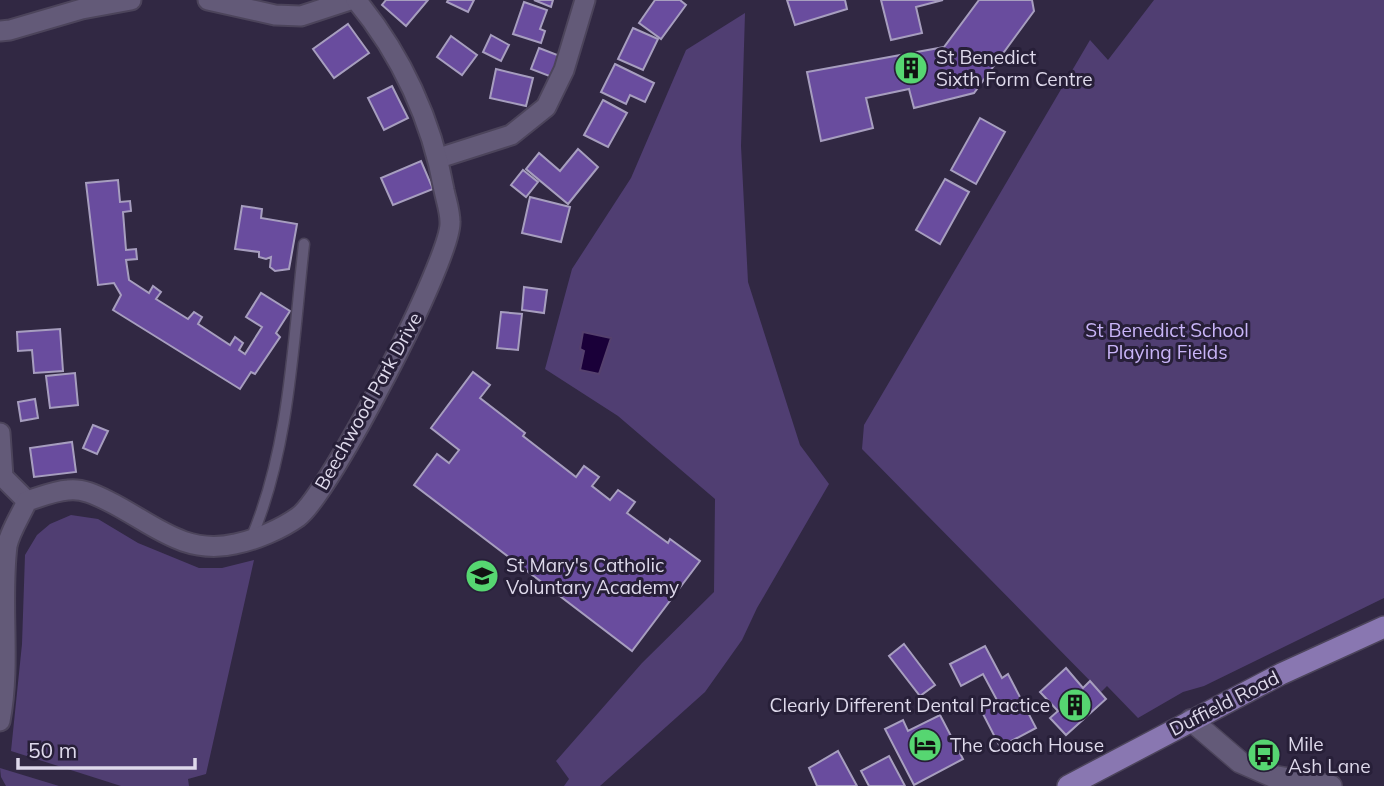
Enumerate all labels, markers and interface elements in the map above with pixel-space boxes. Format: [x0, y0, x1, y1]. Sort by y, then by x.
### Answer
place label: St Benedict Sixth Form Centre [936, 45, 1093, 91]
building icon: St Benedict Sixth Form Centre [892, 49, 930, 87]
street label: Beechwood Park Drive [309, 308, 427, 494]
park label: St Benedict School Playing Fields [1085, 318, 1249, 364]
place label: St Mary's Catholic Voluntary Academy [506, 553, 679, 599]
school or university icon: St Mary's Catholic Voluntary Academy [463, 557, 501, 595]
street label: Duffield Road [1165, 665, 1283, 741]
building icon: Clearly Different Dental Practice [1056, 686, 1094, 724]
place label: Clearly Different Dental Practice [769, 693, 1050, 717]
scale bar [18, 726, 194, 770]
hotel icon: The Coach House [906, 726, 944, 764]
place label: Mile Ash Lane [1288, 732, 1371, 778]
place label: The Coach House [950, 733, 1104, 757]
bus stop icon: Mile Ash Lane [1245, 736, 1283, 774]
text: 50 m [28, 737, 77, 763]

